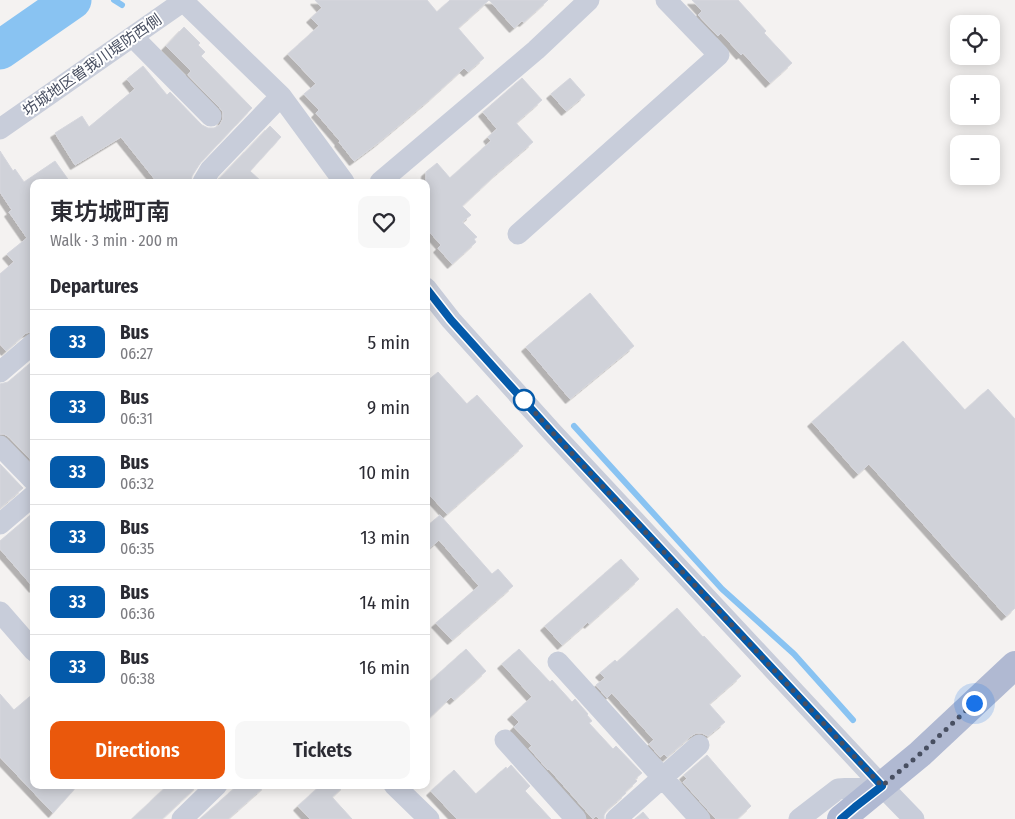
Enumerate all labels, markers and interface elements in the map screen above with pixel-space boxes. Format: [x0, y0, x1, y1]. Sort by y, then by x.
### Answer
street label: 坊城地区曽我川堤防西側 [19, 10, 165, 120]
map controls [950, 15, 1000, 185]
button: locate [950, 15, 1000, 65]
button: + [950, 75, 1000, 125]
button: − [950, 135, 1000, 185]
button: heart [358, 196, 410, 248]
text: 東坊城町南 [50, 198, 170, 226]
text: Walk · 3 min · 200 m [50, 231, 178, 250]
text: Departures [50, 275, 138, 298]
text: Bus [120, 321, 149, 344]
text: 33 [69, 331, 86, 353]
text: 5 min [367, 331, 410, 354]
text: 06:27 [120, 344, 153, 363]
text: Bus [120, 386, 149, 409]
unlabelled marker [513, 389, 535, 411]
text: 33 [69, 396, 86, 418]
text: 9 min [367, 396, 410, 419]
text: 06:31 [120, 409, 153, 428]
text: Bus [120, 451, 149, 474]
text: 33 [69, 461, 86, 483]
text: 10 min [359, 461, 410, 484]
text: 06:32 [120, 474, 154, 493]
text: Bus [120, 516, 149, 539]
text: 33 [69, 526, 86, 548]
text: 13 min [360, 526, 410, 549]
text: 06:35 [120, 539, 154, 558]
text: Bus [120, 581, 149, 604]
text: 33 [69, 591, 86, 613]
text: 14 min [360, 591, 410, 614]
text: 06:36 [120, 604, 155, 623]
text: Bus [120, 646, 149, 669]
text: 33 [69, 656, 86, 678]
text: 16 min [359, 656, 410, 679]
text: 06:38 [120, 669, 155, 688]
your location [962, 691, 987, 716]
button: Directions [50, 721, 225, 779]
button: Tickets [235, 721, 410, 779]

